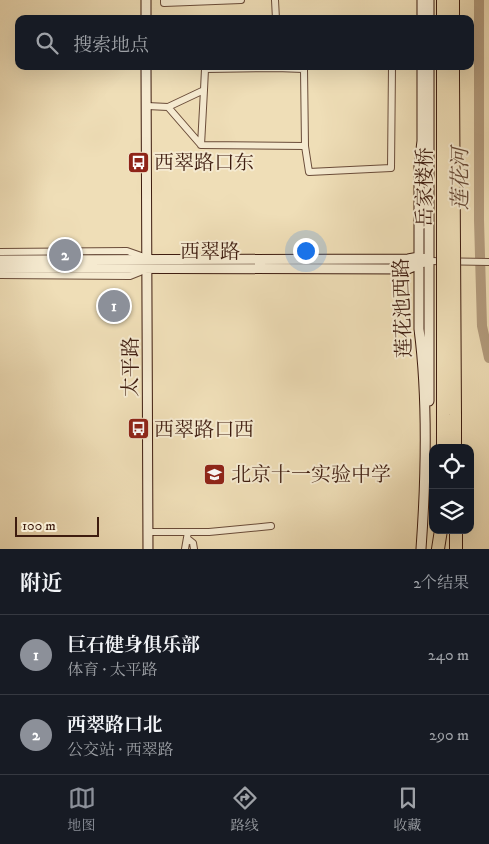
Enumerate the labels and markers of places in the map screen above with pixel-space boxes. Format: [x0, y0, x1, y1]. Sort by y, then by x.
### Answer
bus stop icon: 西翠路口东 [126, 150, 150, 174]
place label: 西翠路口东 [154, 151, 254, 176]
pin: 2 [49, 236, 81, 274]
pin: 1 [98, 287, 130, 325]
bus stop icon: 西翠路口西 [126, 417, 150, 441]
place label: 西翠路口西 [154, 418, 254, 443]
school or university icon: 北京十一实验中学 [203, 462, 227, 486]
place label: 北京十一实验中学 [231, 463, 391, 488]

